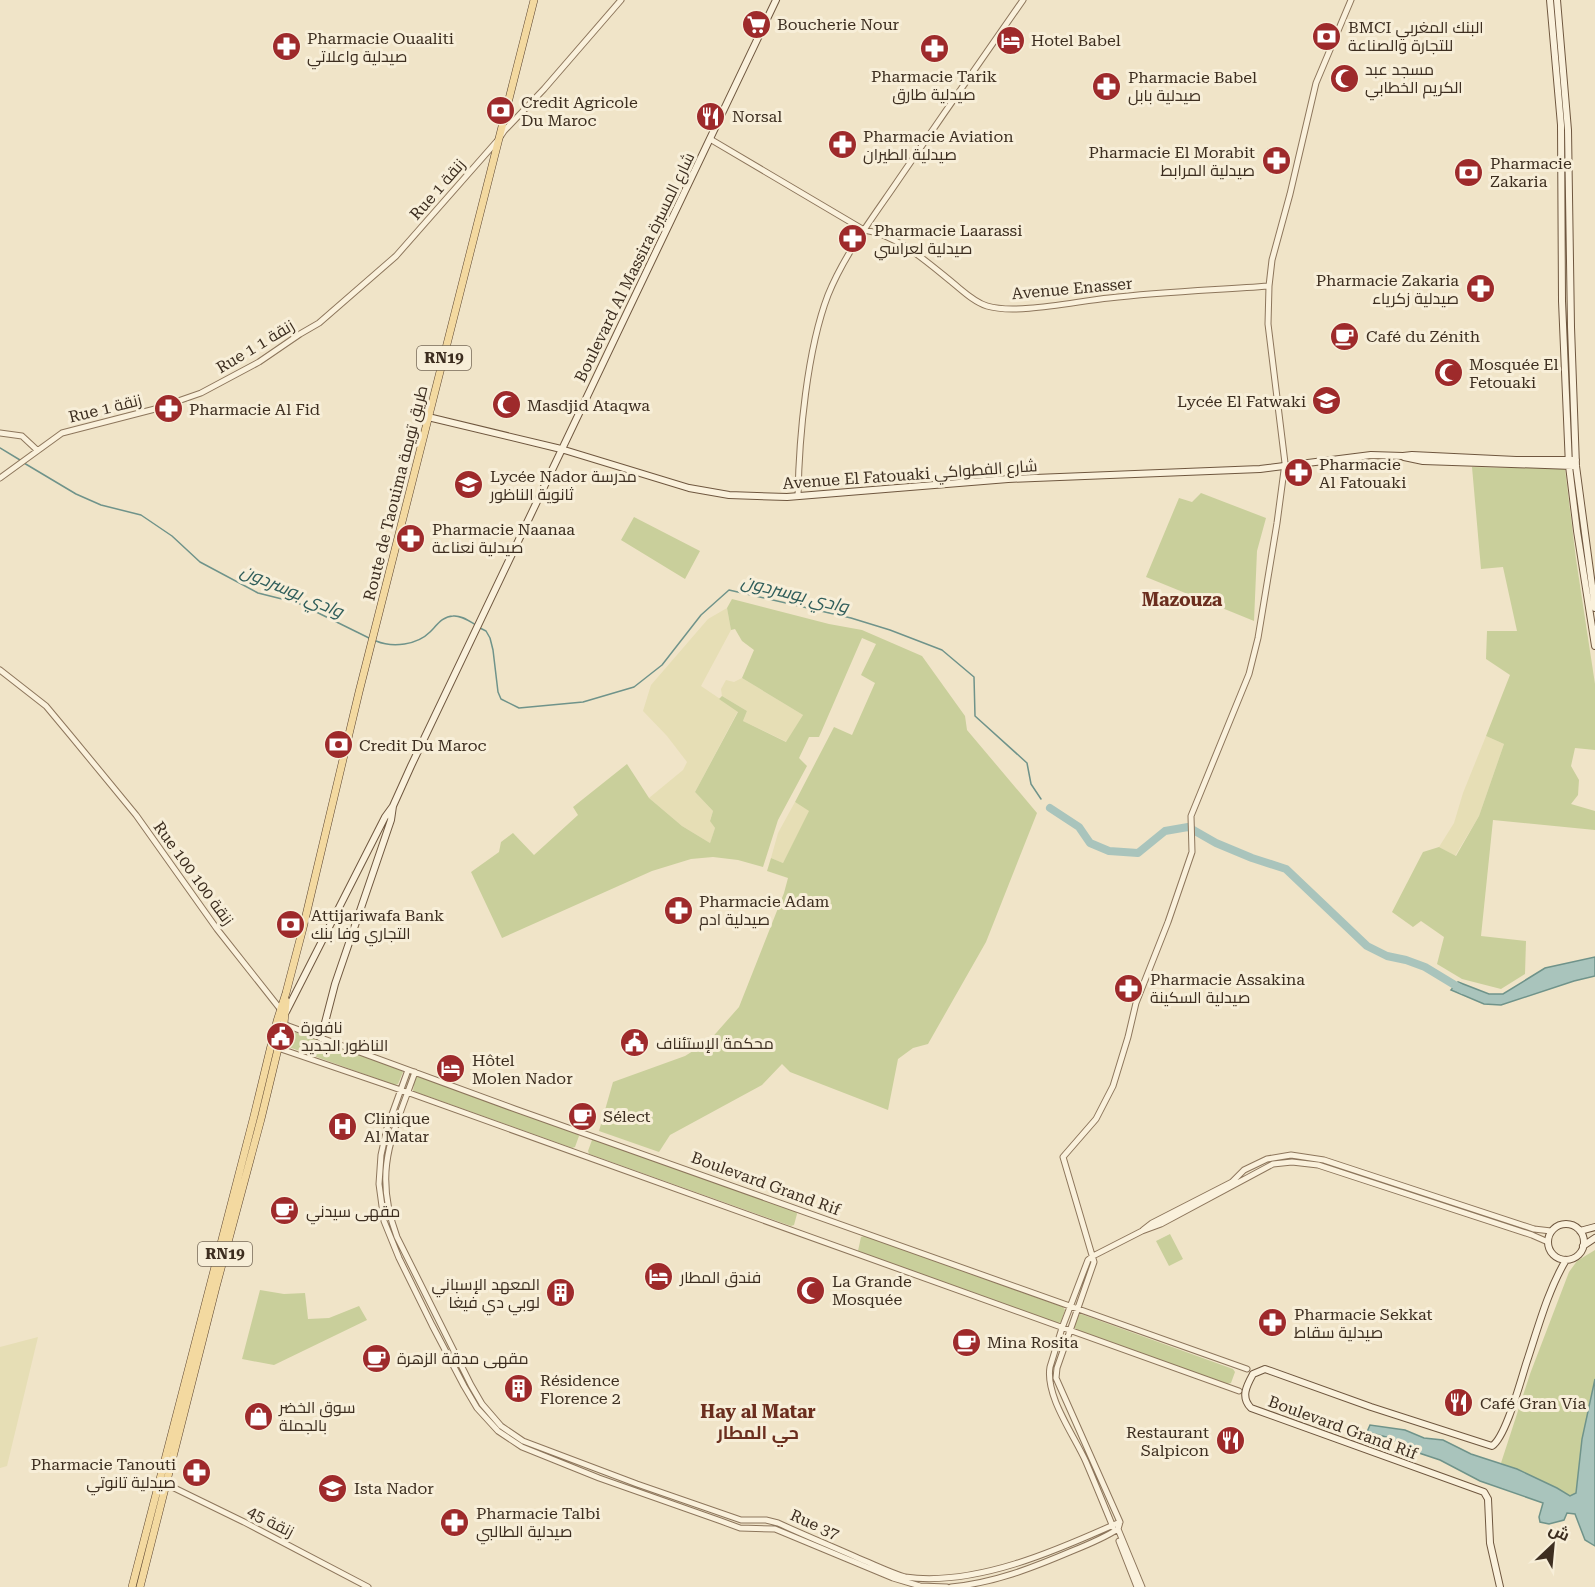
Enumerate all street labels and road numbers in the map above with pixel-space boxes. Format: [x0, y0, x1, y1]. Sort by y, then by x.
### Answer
street label: Boulevard Al Massira شارع المسيرة [570, 149, 700, 386]
street label: Rue 1 زنقة [406, 155, 469, 224]
street label: Avenue Enasser [1011, 274, 1134, 303]
street label: Rue 1 زنقة 1 [213, 316, 298, 377]
road number: RN19 [417, 346, 471, 370]
street label: Route de Taouima طريق تويمة [360, 383, 432, 603]
street label: Rue زنقة 1 [67, 390, 144, 427]
street label: Avenue El Fatouaki شارع الفطواكي [782, 456, 1038, 497]
street label: Rue 100 زنقة 100 [150, 818, 238, 929]
street label: Boulevard Grand Rif [689, 1148, 844, 1220]
road number: RN19 [198, 1242, 252, 1266]
street label: Boulevard Grand Rif [1266, 1392, 1421, 1464]
street label: زنقة 45 [244, 1502, 297, 1541]
street label: Rue 37 [787, 1505, 842, 1544]

